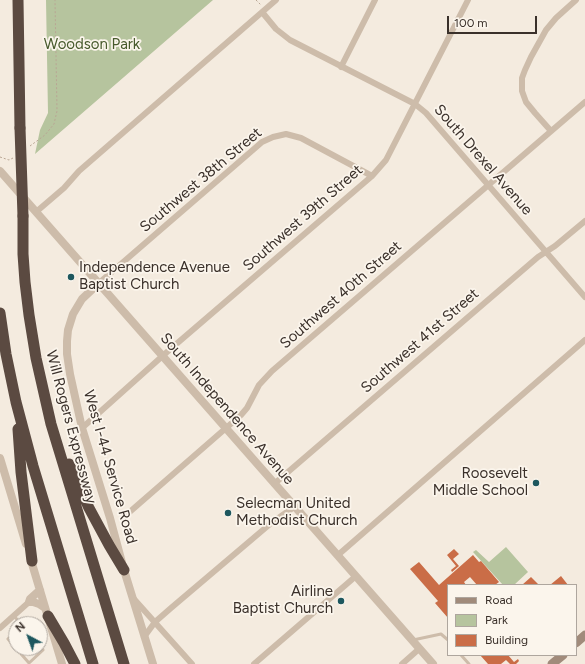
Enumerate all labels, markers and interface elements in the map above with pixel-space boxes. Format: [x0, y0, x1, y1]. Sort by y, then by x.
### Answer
scale bar [449, 8, 539, 34]
text: 100 m [454, 16, 488, 30]
park label: Woodson Park [44, 36, 140, 54]
street label: South Drexel Avenue [430, 101, 536, 219]
street label: Southwest 38th Street [136, 124, 266, 236]
street label: Southwest 39th Street [239, 161, 367, 275]
street label: Southwest 40th Street [277, 237, 405, 353]
place label: Independence Avenue Baptist Church [79, 259, 230, 294]
marker: Independence Avenue Baptist Church [66, 272, 76, 282]
street label: Southwest 41st Street [357, 285, 483, 397]
street label: South Independence Avenue [156, 330, 298, 488]
street label: Will Rogers Expressway [42, 348, 100, 506]
street label: West I-44 Service Road [79, 388, 141, 546]
place label: Roosevelt Middle School [433, 465, 528, 500]
marker: Roosevelt Middle School [531, 478, 541, 488]
place label: Selecman United Methodist Church [236, 495, 357, 530]
marker: Selecman United Methodist Church [223, 508, 233, 518]
place label: Airline Baptist Church [233, 583, 333, 618]
legend [447, 584, 577, 656]
text: Road [485, 593, 513, 607]
marker: Airline Baptist Church [336, 596, 346, 606]
text: Park [485, 613, 508, 627]
north arrow [8, 616, 48, 656]
text: N [13, 620, 28, 635]
text: Building [485, 633, 528, 647]

